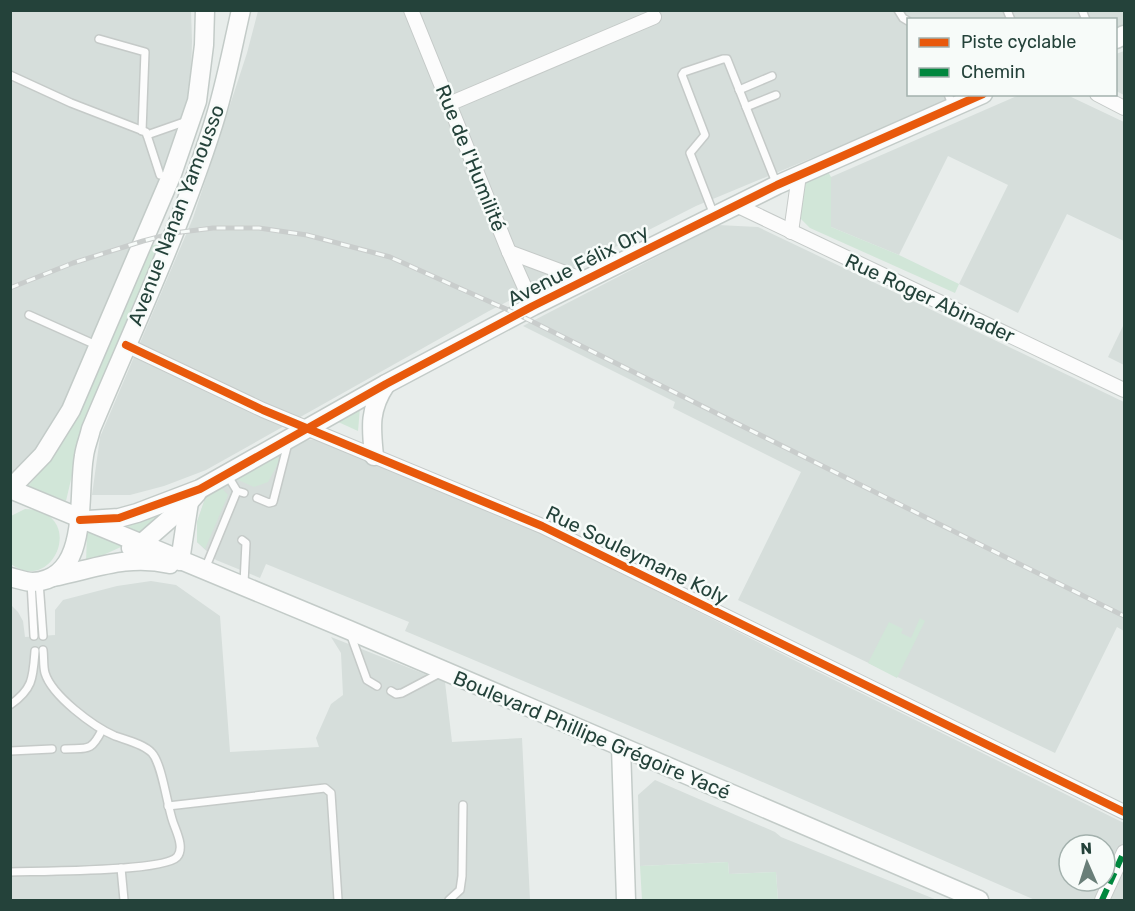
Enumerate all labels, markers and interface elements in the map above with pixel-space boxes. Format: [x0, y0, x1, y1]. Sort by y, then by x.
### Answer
legend [907, 18, 1117, 96]
text: Piste cyclable [961, 31, 1076, 53]
text: Chemin [961, 61, 1025, 83]
street label: Rue de l'Humilité [431, 81, 511, 235]
street label: Avenue Nanan Yamousso [123, 101, 229, 329]
street label: Avenue Félix Ory [503, 219, 653, 311]
street label: Rue Roger Abinader [841, 248, 1019, 348]
street label: Rue Souleymane Koly [542, 500, 732, 610]
street label: Boulevard Phillipe Grégoire Yacé [450, 666, 734, 804]
north arrow [1057, 833, 1117, 893]
text: N [1080, 839, 1092, 858]

